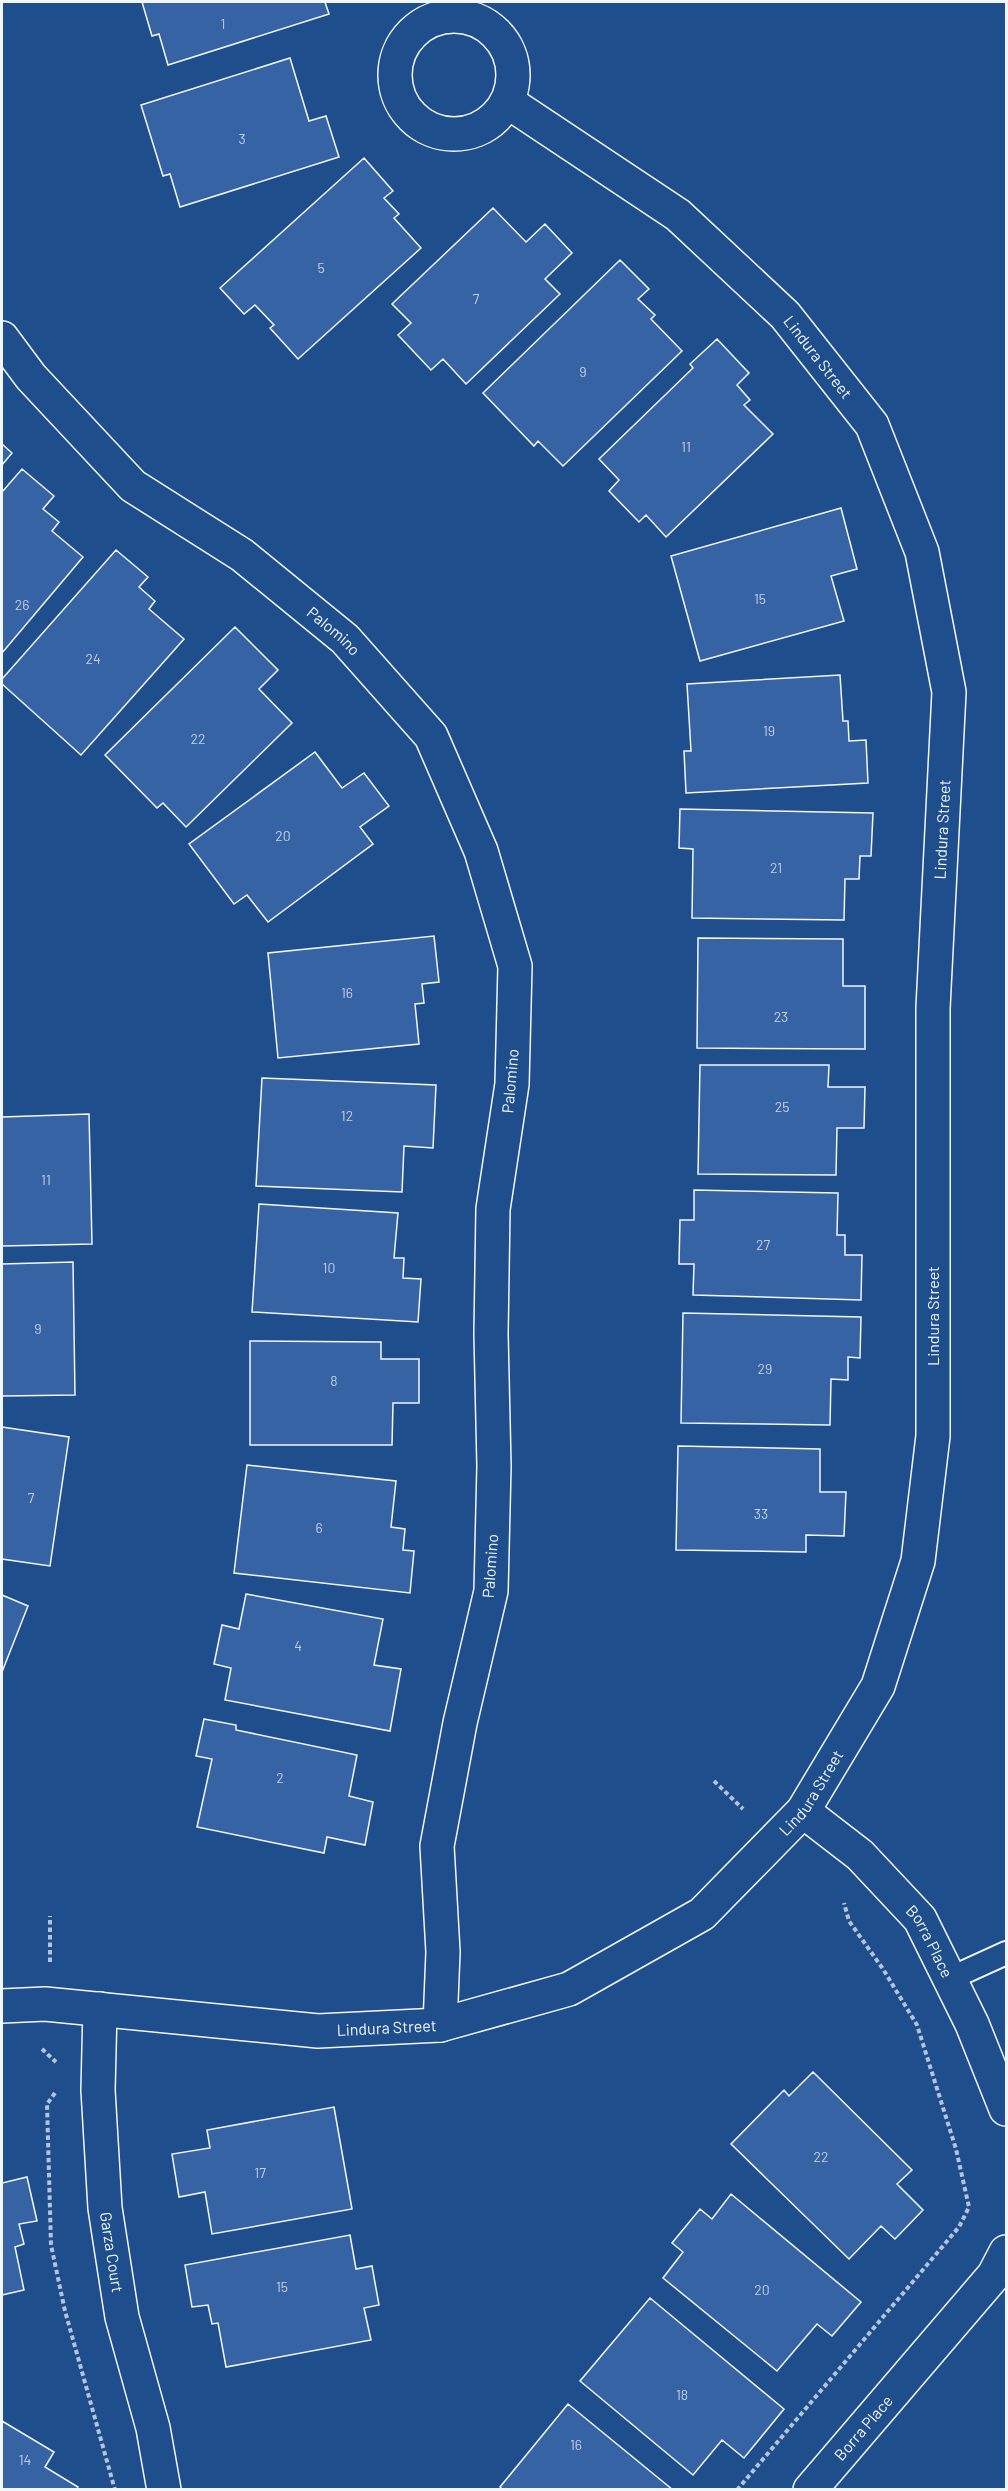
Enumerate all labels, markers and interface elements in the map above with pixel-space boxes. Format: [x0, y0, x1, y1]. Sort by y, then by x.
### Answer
house number: 1 [221, 15, 225, 32]
house number: 3 [238, 130, 246, 147]
house number: 5 [317, 259, 325, 276]
house number: 7 [473, 290, 480, 307]
street label: Lindura Street [780, 312, 857, 402]
house number: 9 [579, 363, 587, 380]
house number: 11 [681, 438, 691, 455]
house number: 15 [754, 590, 766, 607]
house number: 26 [15, 596, 29, 613]
street label: Palomino [304, 602, 365, 659]
house number: 24 [85, 650, 101, 667]
house number: 19 [763, 722, 775, 739]
house number: 22 [190, 730, 206, 747]
street label: Lindura Street [930, 779, 954, 880]
house number: 20 [275, 827, 291, 844]
house number: 21 [770, 859, 782, 876]
house number: 16 [341, 984, 353, 1001]
house number: 23 [774, 1008, 788, 1025]
street label: Palomino [497, 1048, 522, 1114]
house number: 25 [775, 1098, 789, 1115]
house number: 12 [341, 1107, 353, 1124]
house number: 11 [41, 1171, 51, 1188]
house number: 27 [756, 1236, 770, 1253]
house number: 10 [323, 1259, 335, 1276]
street label: Lindura Street [923, 1266, 942, 1366]
house number: 9 [34, 1320, 42, 1337]
house number: 29 [758, 1360, 772, 1377]
house number: 8 [330, 1372, 338, 1389]
house number: 7 [28, 1489, 35, 1506]
house number: 33 [754, 1505, 768, 1522]
house number: 6 [315, 1519, 323, 1536]
street label: Palomino [478, 1533, 501, 1599]
house number: 4 [294, 1637, 302, 1654]
street label: Lindura Street [775, 1746, 847, 1839]
house number: 2 [276, 1769, 284, 1786]
street label: Borra Place [903, 1901, 957, 1981]
street label: Lindura Street [336, 2015, 437, 2039]
house number: 22 [813, 2148, 829, 2165]
house number: 17 [254, 2164, 266, 2181]
street label: Garza Court [97, 2211, 128, 2294]
house number: 15 [276, 2278, 288, 2295]
house number: 20 [754, 2281, 770, 2298]
house number: 18 [676, 2386, 688, 2403]
street label: Borra Place [830, 2391, 896, 2464]
house number: 16 [570, 2436, 582, 2453]
house number: 14 [19, 2451, 31, 2468]

